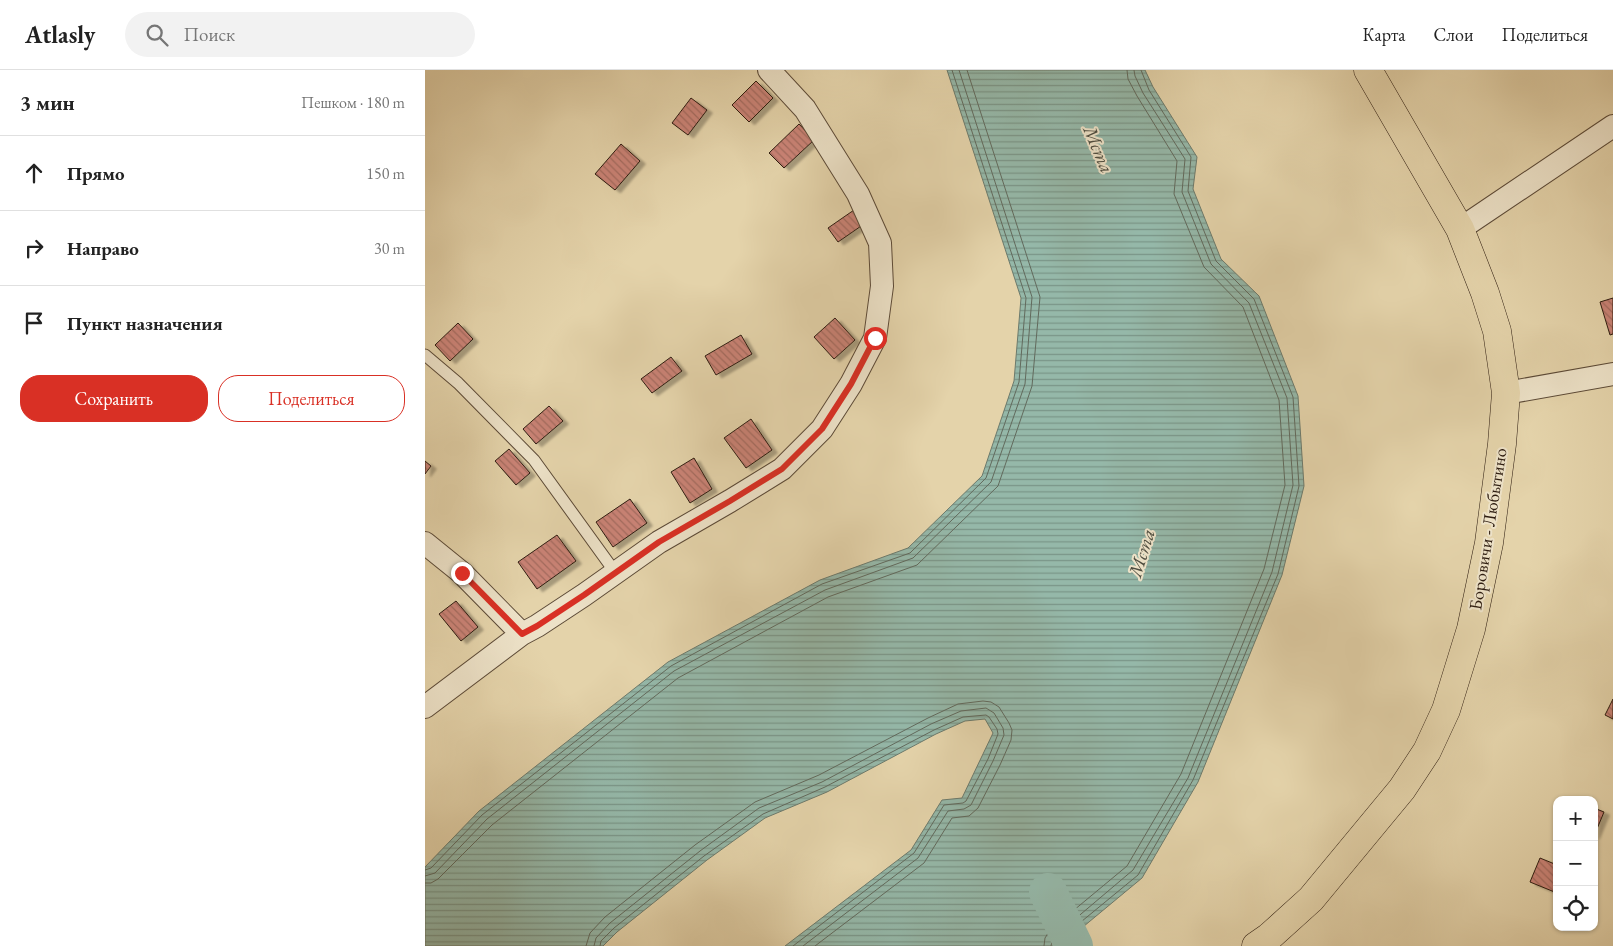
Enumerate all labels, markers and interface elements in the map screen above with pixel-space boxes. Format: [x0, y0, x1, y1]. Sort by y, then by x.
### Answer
search box [125, 12, 475, 57]
text: Atlasly [25, 19, 95, 50]
icon: search [143, 21, 171, 49]
text: Поиск [183, 22, 235, 47]
text: Карта [1363, 23, 1406, 46]
text: Слои [1434, 23, 1473, 46]
text: Поделиться [1501, 23, 1588, 46]
text: 3 мин [20, 89, 75, 116]
text: Пешком · 180 m [301, 92, 405, 113]
water label: Мста [1077, 121, 1120, 177]
icon: ahead [20, 159, 48, 187]
text: Прямо [67, 161, 125, 186]
text: 150 m [366, 163, 405, 184]
icon: right [20, 234, 48, 262]
text: Направо [67, 236, 139, 261]
text: 30 m [374, 238, 405, 259]
icon: arrive [20, 309, 48, 337]
text: Пункт назначения [67, 311, 223, 336]
route start [864, 327, 887, 350]
button: Сохранить [20, 375, 208, 422]
button: Поделиться [218, 375, 405, 422]
street label: Боровичи - Любытино [1463, 446, 1512, 612]
water label: Мста [1122, 526, 1161, 581]
route end [451, 562, 474, 585]
map controls [1553, 796, 1598, 931]
button: + [1553, 796, 1598, 841]
button: − [1553, 841, 1598, 886]
button: locate [1553, 886, 1598, 931]

